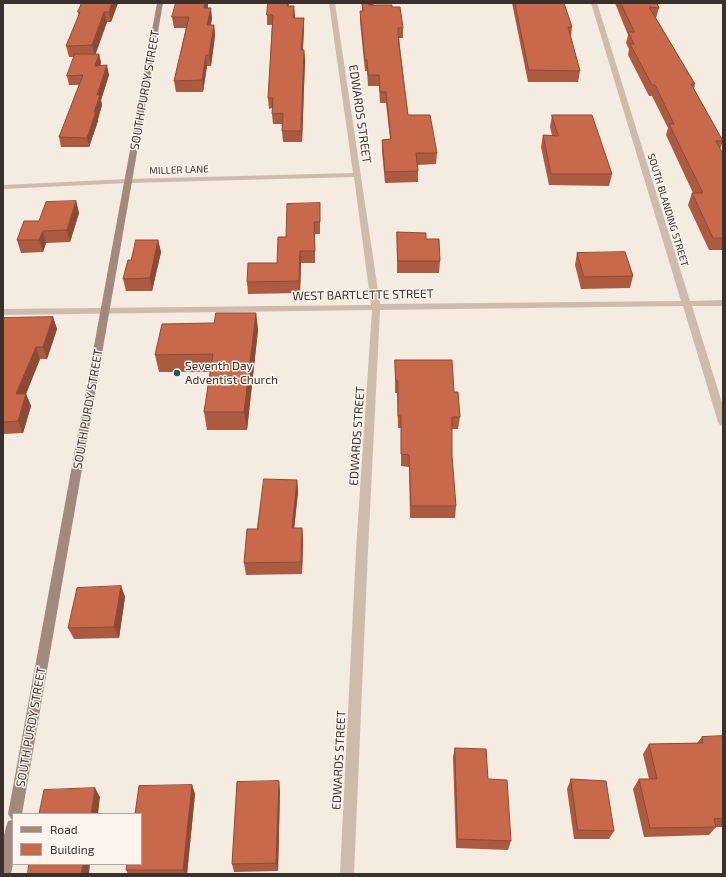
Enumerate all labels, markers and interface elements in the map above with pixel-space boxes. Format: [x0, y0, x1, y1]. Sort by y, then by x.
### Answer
street label: SOUTH PURDY STREET [127, 29, 163, 151]
street label: EDWARDS STREET [346, 64, 374, 164]
street label: SOUTH BLANDING STREET [645, 152, 691, 268]
street label: MILLER LANE [149, 163, 209, 177]
street label: WEST BARTLETTE STREET [292, 287, 434, 303]
street label: SOUTH PURDY STREET [70, 348, 106, 470]
place label: Seventh Day Adventist Church [185, 359, 278, 387]
marker: Seventh Day Adventist Church [172, 368, 182, 378]
street label: EDWARDS STREET [346, 386, 368, 486]
street label: SOUTH PURDY STREET [13, 666, 49, 788]
street label: EDWARDS STREET [329, 710, 349, 810]
legend [12, 813, 142, 865]
text: Road [50, 822, 78, 836]
text: Building [50, 842, 94, 856]

